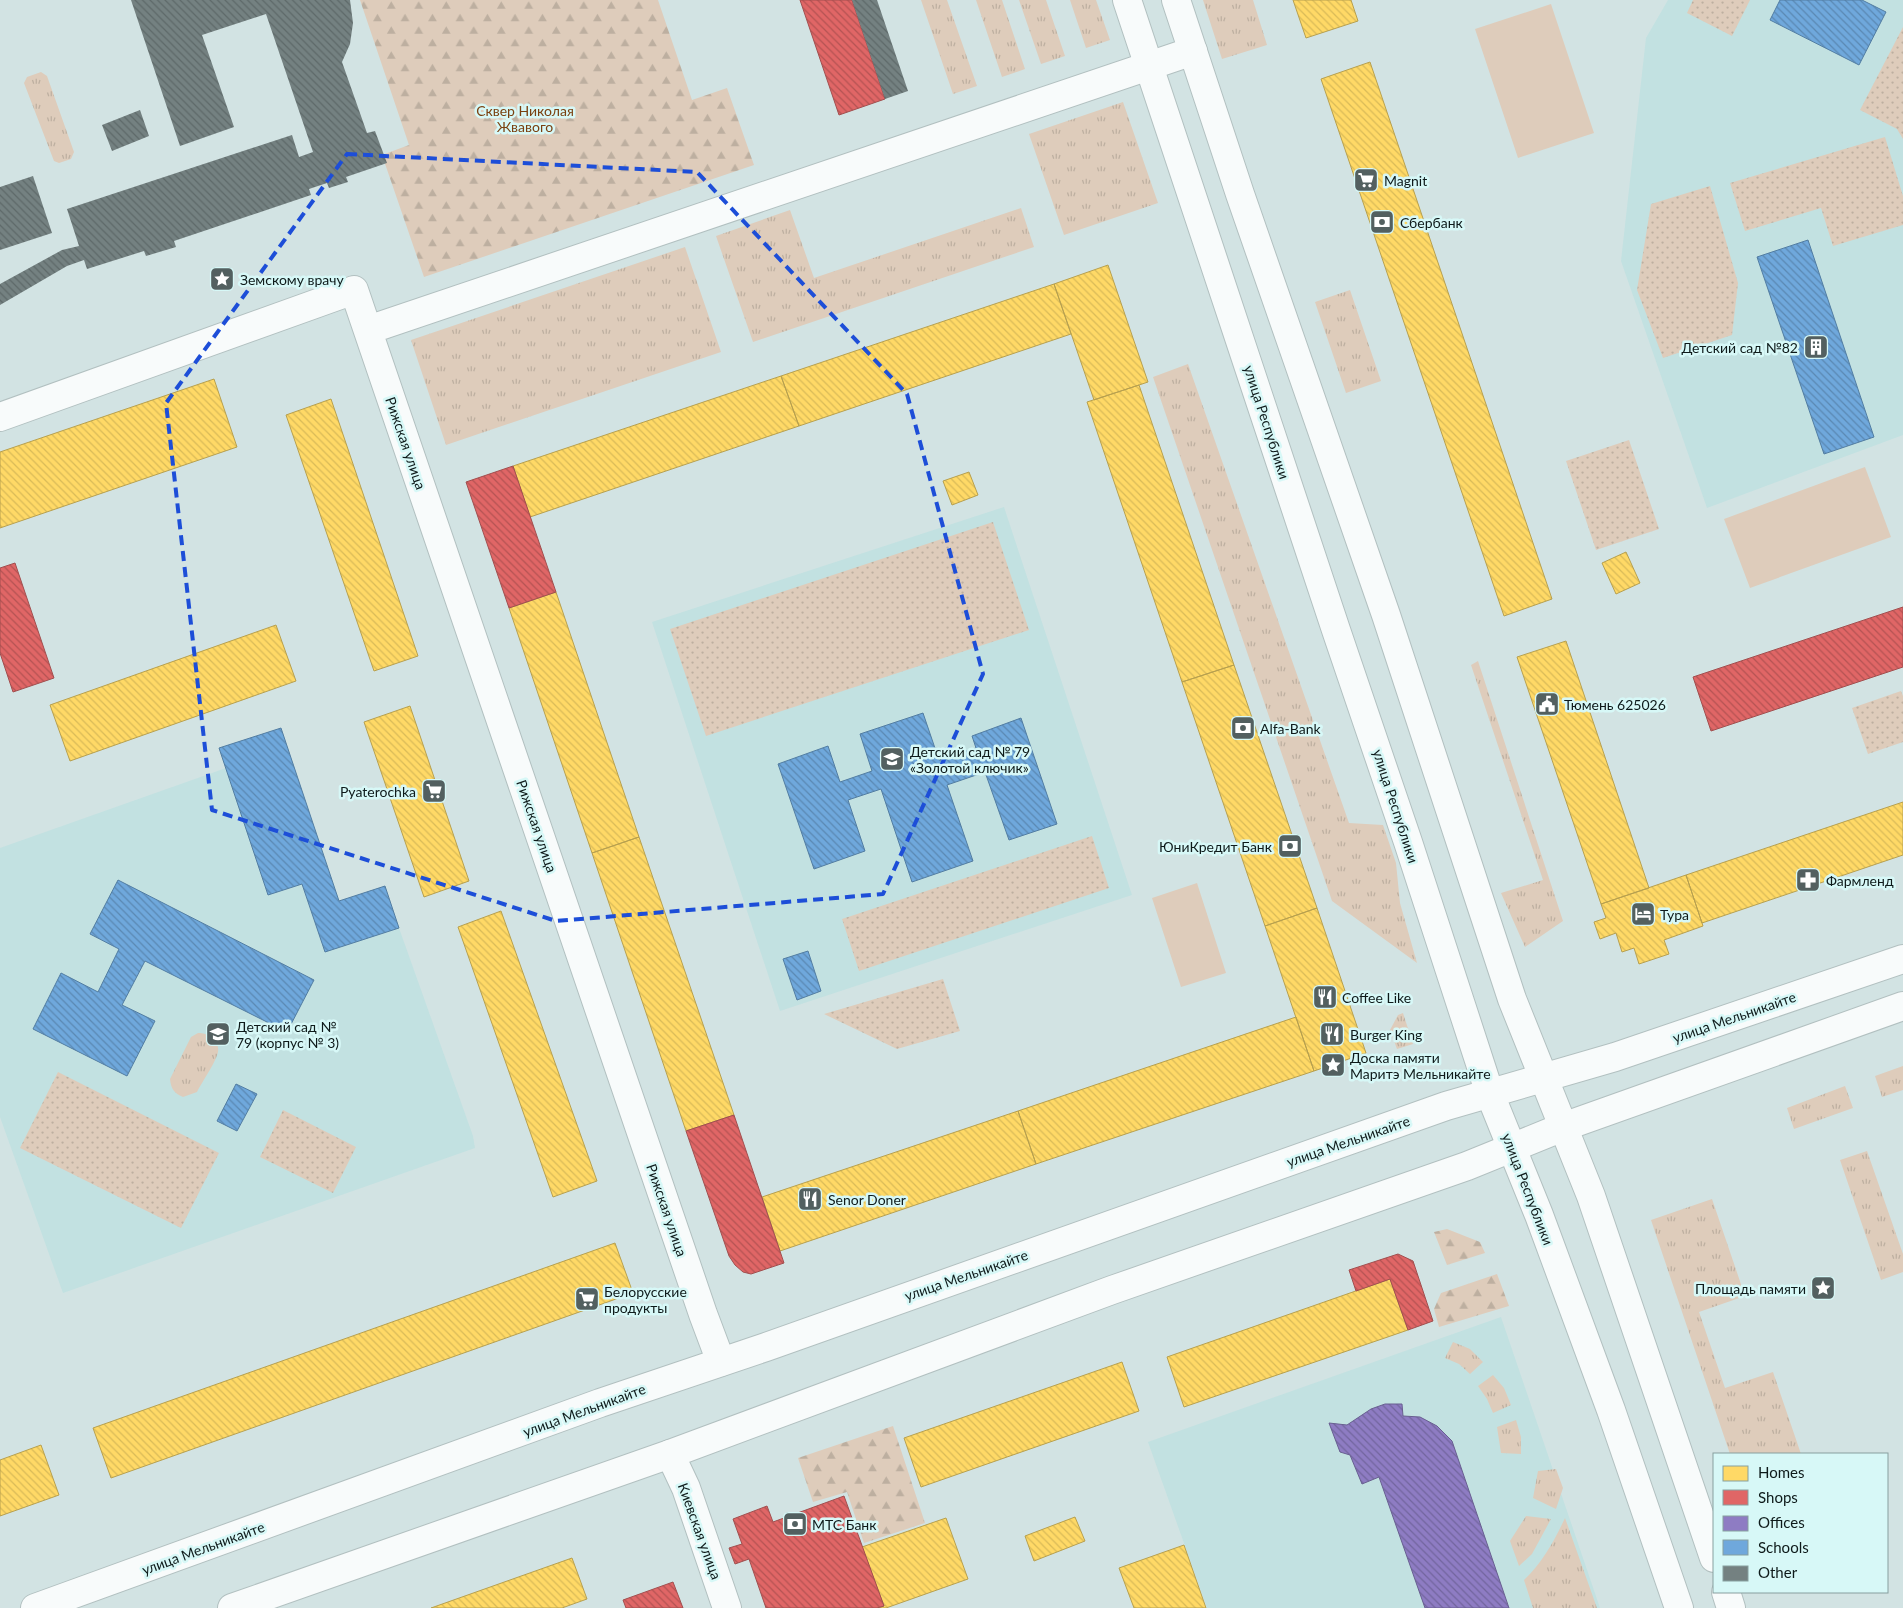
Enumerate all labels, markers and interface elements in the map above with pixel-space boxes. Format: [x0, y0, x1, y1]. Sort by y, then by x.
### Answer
park label: Сквер Николая Жвавого [476, 102, 574, 135]
supermarket icon: Magnit [1353, 167, 1379, 193]
place label: Magnit [1384, 172, 1427, 189]
bank icon: Сбербанк [1369, 209, 1395, 235]
place label: Сбербанк [1400, 214, 1464, 231]
place icon: Земскому врачу [209, 266, 235, 292]
place label: Земскому врачу [240, 271, 344, 288]
building icon: Детский сад №82 [1803, 334, 1829, 360]
place label: Детский сад №82 [1681, 339, 1798, 356]
street label: улица Республики [1241, 363, 1293, 481]
street label: Рижская улица [382, 395, 430, 492]
public building icon: Тюмень 625026 [1534, 691, 1560, 717]
place label: Тюмень 625026 [1564, 696, 1666, 713]
bank icon: Alfa-Bank [1230, 715, 1256, 741]
place label: Alfa-Bank [1260, 720, 1321, 737]
place label: Детский сад № 79 «Золотой ключик» [910, 743, 1030, 776]
school or university icon: Детский сад № 79 «Золотой ключик» [879, 746, 905, 772]
street label: улица Республики [1370, 747, 1422, 865]
supermarket icon: Pyaterochka [421, 778, 447, 804]
street label: Рижская улица [513, 778, 561, 875]
place label: Pyaterochka [340, 783, 416, 800]
bank icon: ЮниКредит Банк [1277, 833, 1303, 859]
place label: ЮниКредит Банк [1159, 838, 1273, 855]
pharmacy icon: Фармленд [1795, 867, 1821, 893]
place label: Фармленд [1826, 872, 1894, 889]
hotel icon: Тура [1630, 901, 1656, 927]
place label: Тура [1660, 906, 1689, 923]
restaurant icon: Coffee Like [1312, 984, 1338, 1010]
street label: улица Мельникайте [1670, 988, 1798, 1046]
place label: Coffee Like [1342, 989, 1411, 1006]
place label: Детский сад № 79 (корпус № 3) [236, 1018, 339, 1051]
school or university icon: Детский сад № 79 (корпус № 3) [205, 1021, 231, 1047]
restaurant icon: Burger King [1319, 1021, 1345, 1047]
place label: Burger King [1350, 1026, 1422, 1043]
place label: Доска памяти Маритэ Мельникайте [1350, 1049, 1491, 1082]
place icon: Доска памяти Маритэ Мельникайте [1320, 1052, 1346, 1078]
street label: улица Мельникайте [1284, 1112, 1412, 1170]
street label: улица Республики [1499, 1131, 1557, 1247]
street label: Рижская улица [643, 1162, 691, 1259]
restaurant icon: Senor Doner [797, 1186, 823, 1212]
place label: Senor Doner [828, 1191, 906, 1208]
street label: улица Мельникайте [902, 1246, 1030, 1304]
place icon: Площадь памяти [1810, 1275, 1836, 1301]
place label: Площадь памяти [1695, 1280, 1806, 1297]
place label: Белорусские продукты [604, 1283, 687, 1316]
supermarket icon: Белорусские продукты [574, 1286, 600, 1312]
street label: улица Мельникайте [520, 1380, 648, 1440]
legend [1713, 1453, 1888, 1593]
text: Homes [1758, 1463, 1804, 1481]
street label: Киевская улица [675, 1480, 725, 1582]
text: Shops [1758, 1488, 1798, 1506]
bank icon: МТС Банк [782, 1511, 808, 1537]
text: Offices [1758, 1513, 1805, 1531]
place label: МТС Банк [812, 1516, 877, 1533]
street label: улица Мельникайте [139, 1518, 267, 1578]
text: Schools [1758, 1538, 1809, 1556]
text: Other [1758, 1563, 1798, 1581]

